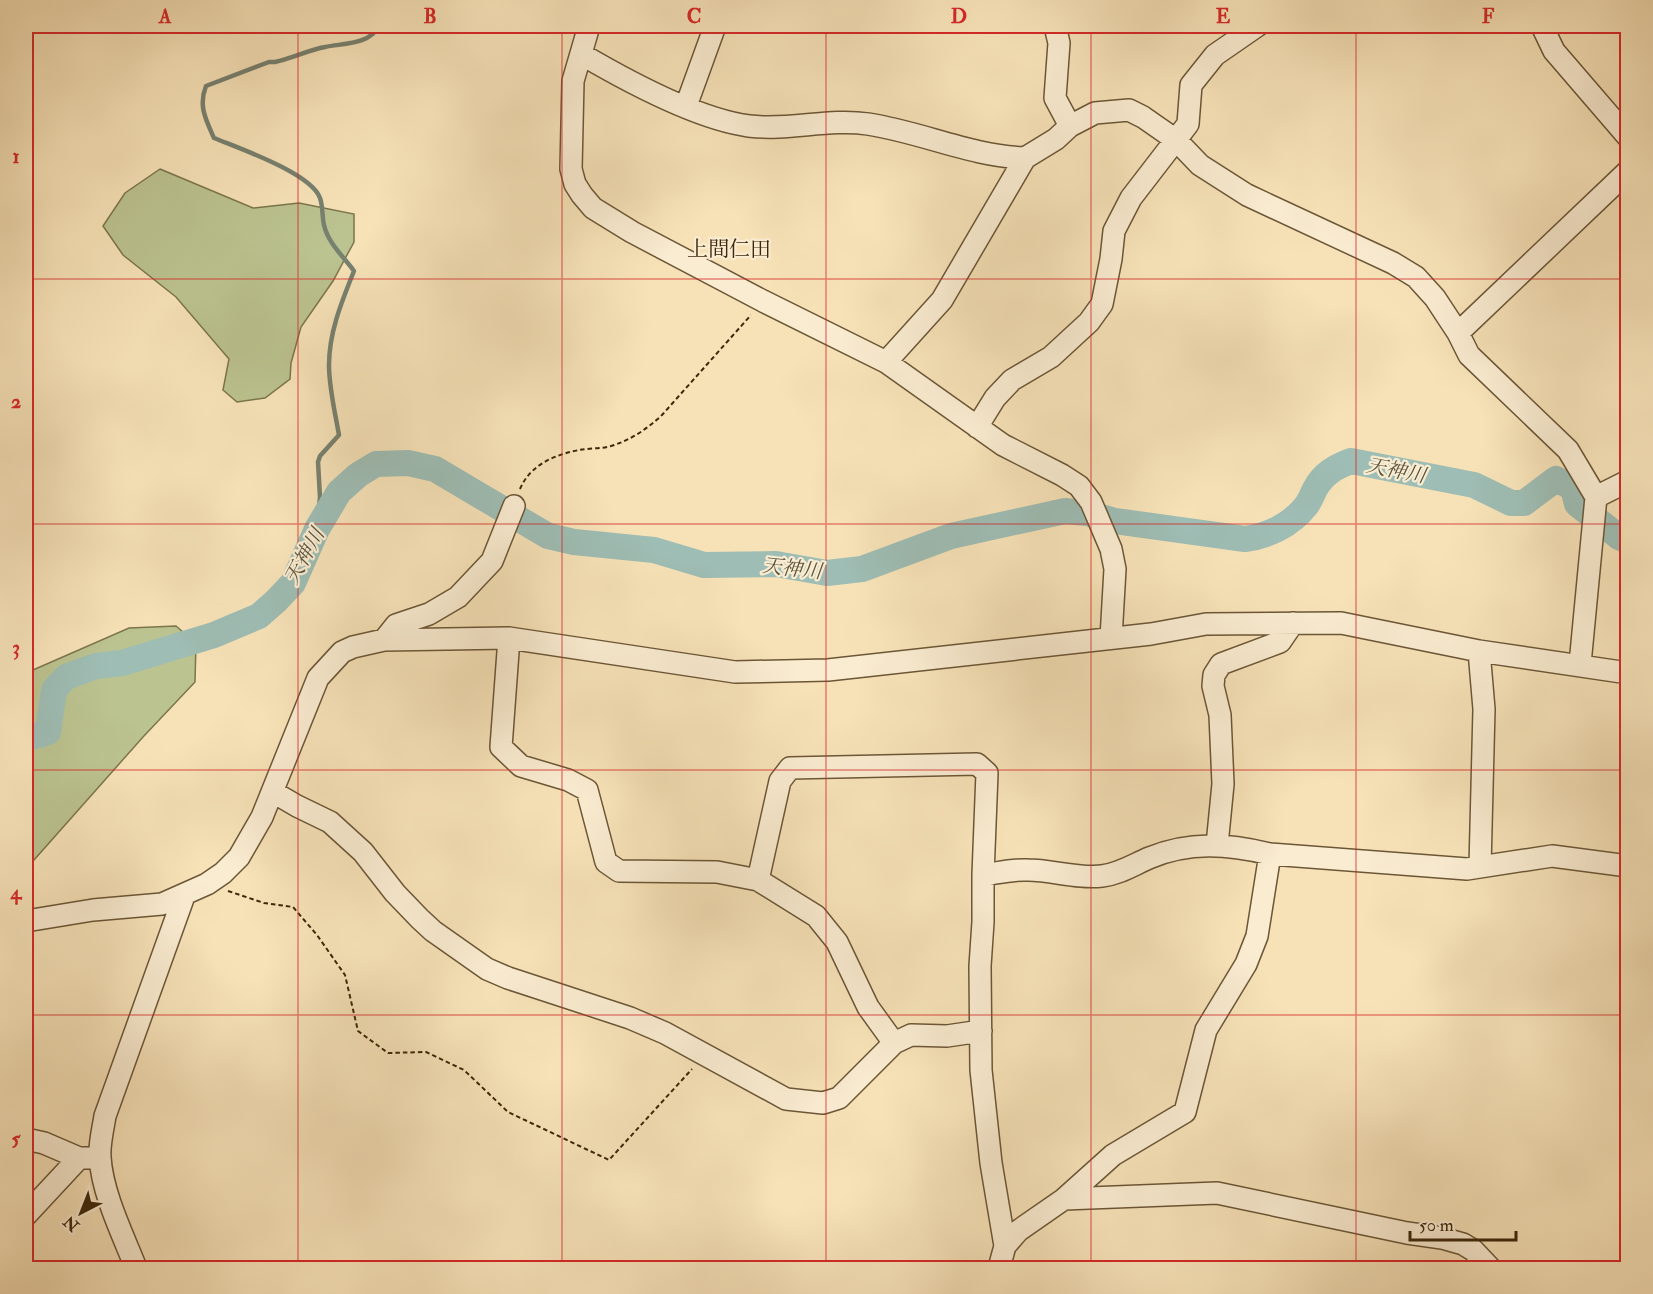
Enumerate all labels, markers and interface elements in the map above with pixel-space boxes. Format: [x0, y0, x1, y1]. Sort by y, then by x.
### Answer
text: A [158, 4, 172, 29]
text: B [423, 4, 437, 29]
text: C [687, 4, 701, 29]
text: D [951, 4, 967, 29]
text: E [1216, 4, 1231, 29]
text: F [1482, 4, 1495, 29]
text: 1 [12, 144, 20, 169]
district label: 上間仁田 [687, 236, 771, 263]
text: 2 [11, 389, 21, 414]
water label: 天神川 [1364, 452, 1430, 489]
water label: 天神川 [279, 522, 331, 589]
water label: 天神川 [761, 553, 825, 584]
text: 3 [12, 635, 20, 660]
text: 4 [10, 880, 23, 905]
text: 5 [12, 1126, 22, 1151]
north arrow [51, 1183, 111, 1243]
scale bar [1410, 1204, 1516, 1242]
text: N [59, 1211, 84, 1236]
text: 50 m [1419, 1214, 1454, 1237]

